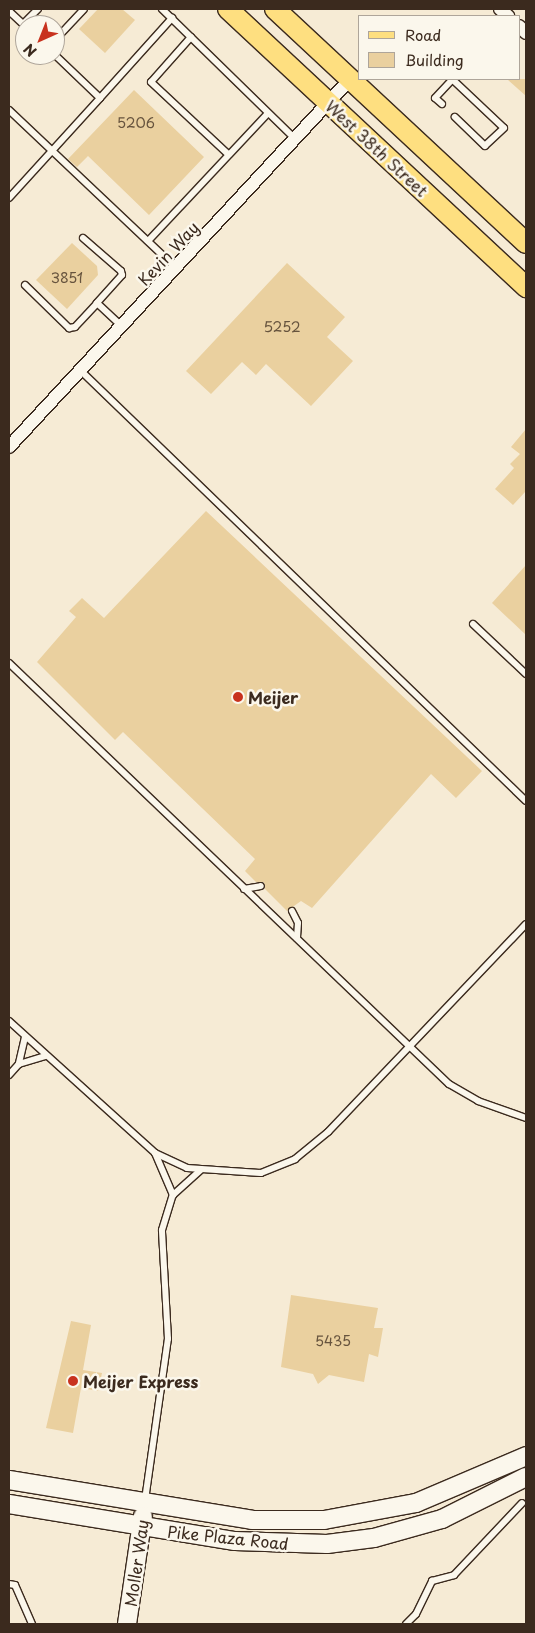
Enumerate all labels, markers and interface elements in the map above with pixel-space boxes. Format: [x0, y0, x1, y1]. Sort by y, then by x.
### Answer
north arrow [15, 15, 65, 65]
legend [358, 15, 520, 80]
text: Road [405, 23, 441, 46]
text: N [19, 39, 41, 62]
text: Building [405, 48, 464, 71]
street label: West 38th Street [322, 96, 432, 200]
house number: 5206 [117, 115, 155, 131]
street label: Kevin Way [134, 217, 202, 289]
house number: 3851 [51, 270, 83, 286]
house number: 5252 [263, 319, 301, 335]
place label: Meijer [248, 687, 298, 707]
marker: Meijer [232, 691, 244, 703]
house number: 5435 [315, 1333, 351, 1349]
place label: Meijer Express [83, 1371, 198, 1391]
marker: Meijer Express [67, 1375, 79, 1387]
street label: Moller Way [120, 1518, 152, 1608]
street label: Pike Plaza Road [166, 1521, 290, 1553]

